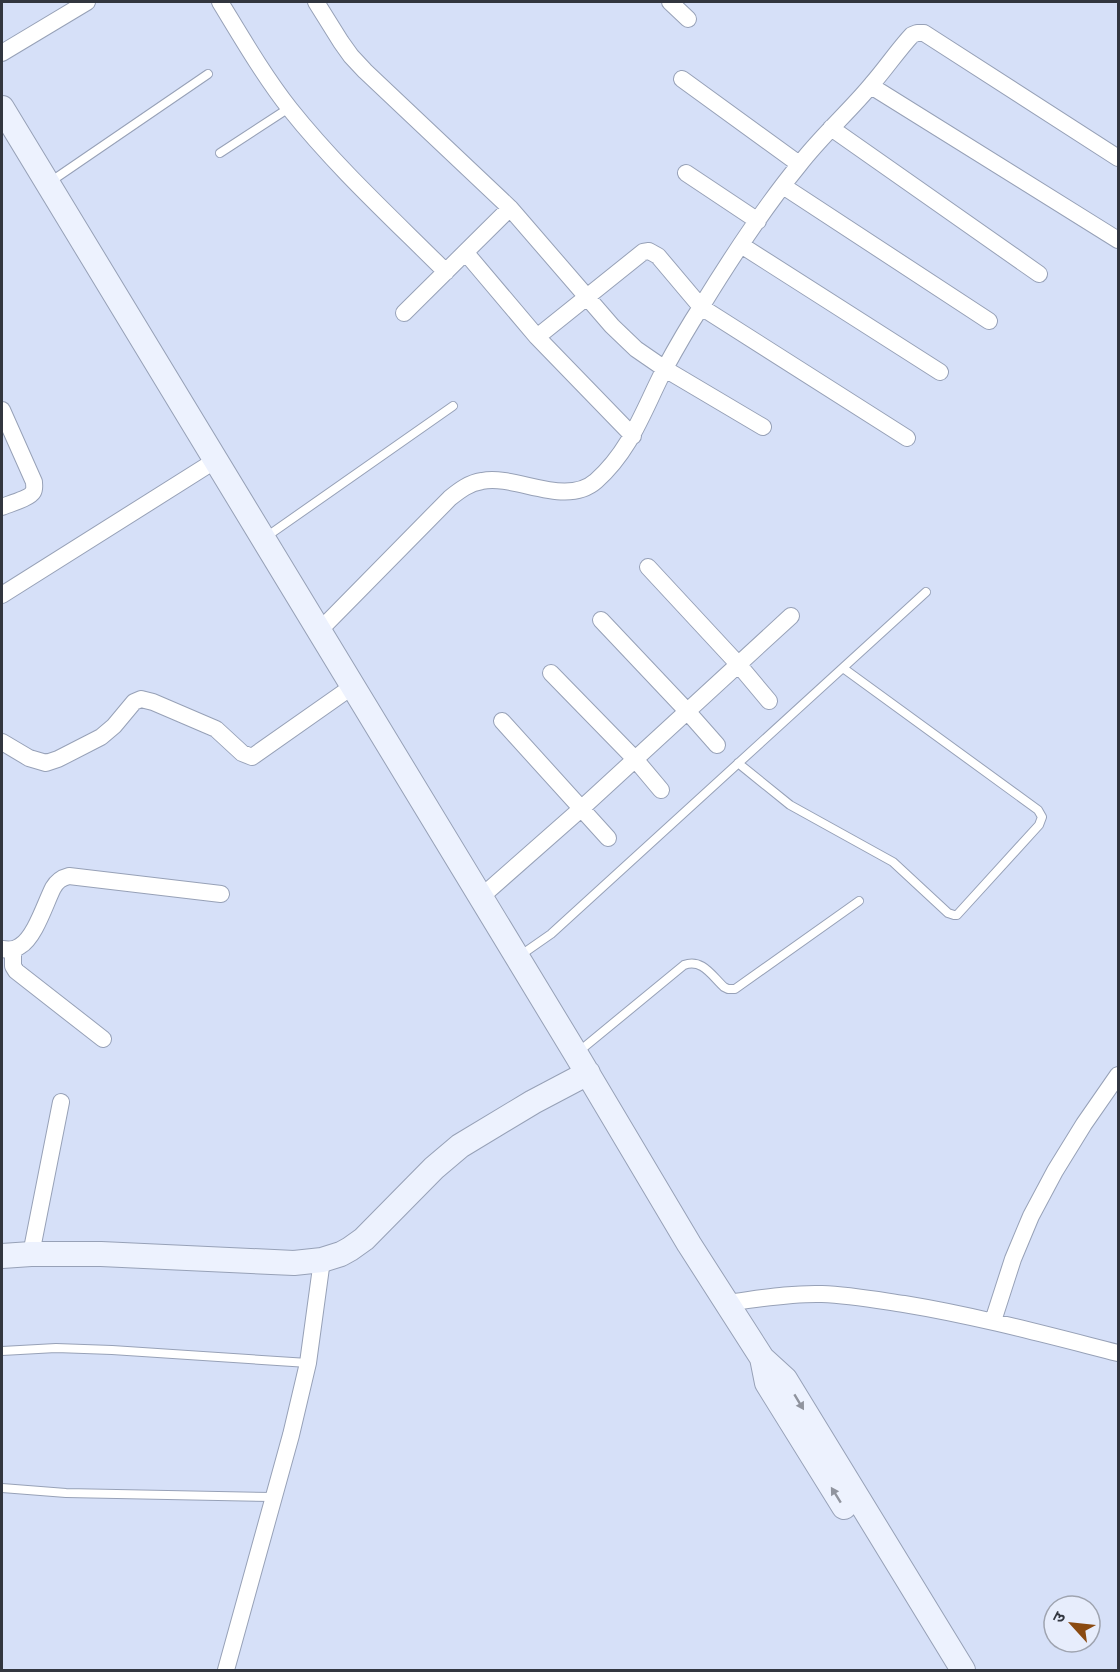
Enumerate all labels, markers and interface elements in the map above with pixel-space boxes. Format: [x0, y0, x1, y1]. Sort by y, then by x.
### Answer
one-way arrow [794, 1394, 805, 1410]
one-way arrow [831, 1487, 842, 1504]
north arrow [1042, 1594, 1102, 1654]
text: उ [1048, 1608, 1070, 1626]

